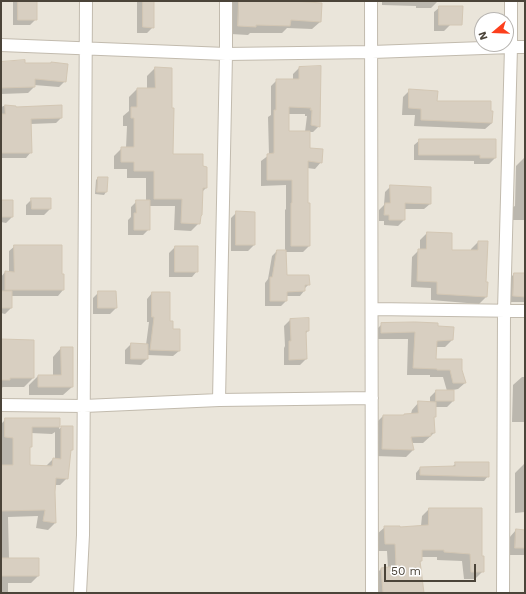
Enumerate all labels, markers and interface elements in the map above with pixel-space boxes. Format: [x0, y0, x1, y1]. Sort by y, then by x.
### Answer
north arrow [474, 12, 514, 52]
text: N [476, 30, 491, 42]
scale bar [386, 556, 478, 582]
text: 50 m [391, 564, 421, 578]

